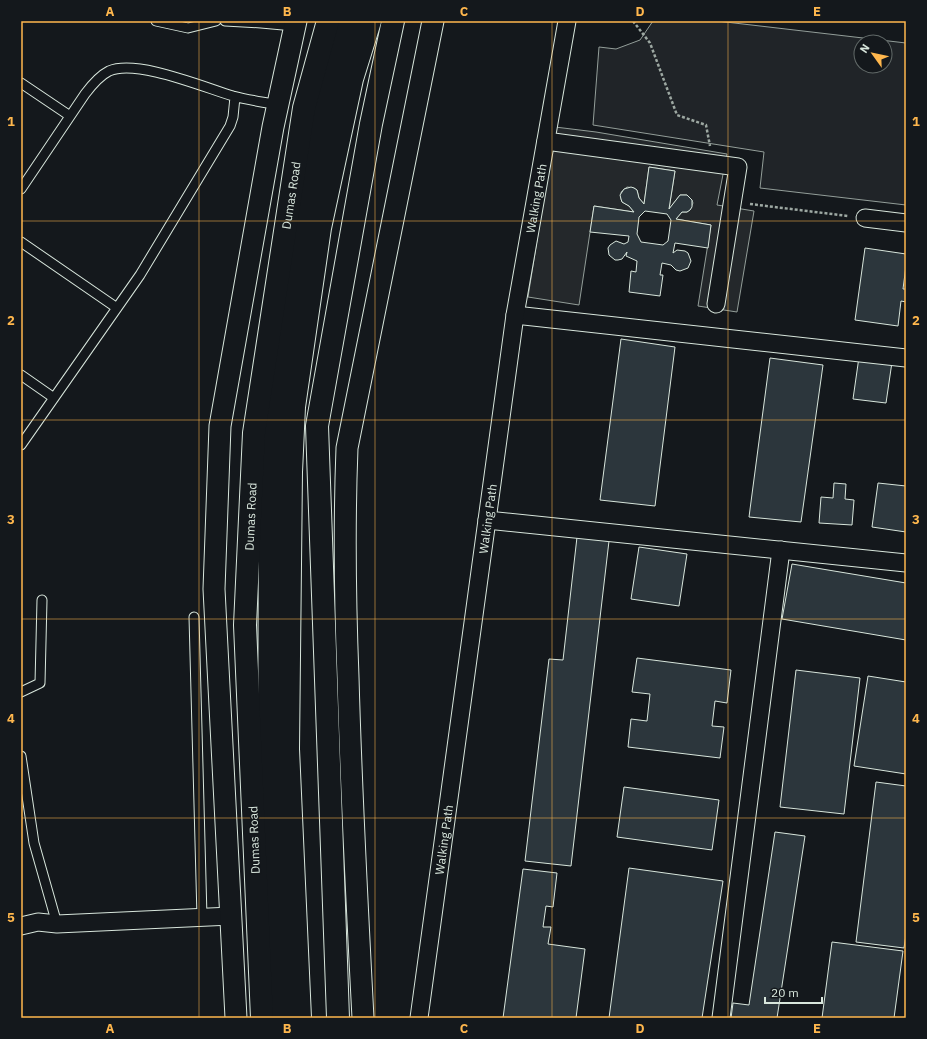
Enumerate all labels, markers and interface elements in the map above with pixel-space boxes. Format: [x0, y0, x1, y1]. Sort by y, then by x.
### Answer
text: A [106, 3, 115, 20]
text: B [283, 3, 292, 20]
text: C [460, 3, 469, 20]
text: D [635, 3, 645, 20]
text: E [813, 3, 821, 20]
north arrow [853, 34, 893, 74]
text: N [857, 41, 873, 56]
text: 1 [7, 113, 15, 130]
text: 1 [912, 113, 920, 130]
street label: Dumas Road [278, 161, 303, 230]
street label: Walking Path [522, 162, 549, 234]
text: 2 [7, 312, 15, 329]
text: 2 [912, 312, 920, 329]
street label: Dumas Road [241, 482, 259, 551]
street label: Walking Path [475, 483, 499, 554]
text: 3 [7, 511, 15, 528]
text: 3 [912, 511, 920, 528]
text: 4 [7, 710, 15, 727]
text: 4 [912, 710, 920, 727]
street label: Walking Path [431, 804, 456, 875]
street label: Dumas Road [245, 806, 263, 874]
text: 5 [7, 909, 15, 926]
text: 5 [912, 909, 920, 926]
scale bar [765, 979, 822, 1005]
text: 20 m [771, 985, 799, 1000]
text: A [106, 1020, 115, 1037]
text: B [283, 1020, 292, 1037]
text: C [460, 1020, 469, 1037]
text: D [635, 1020, 645, 1037]
text: E [813, 1020, 821, 1037]

